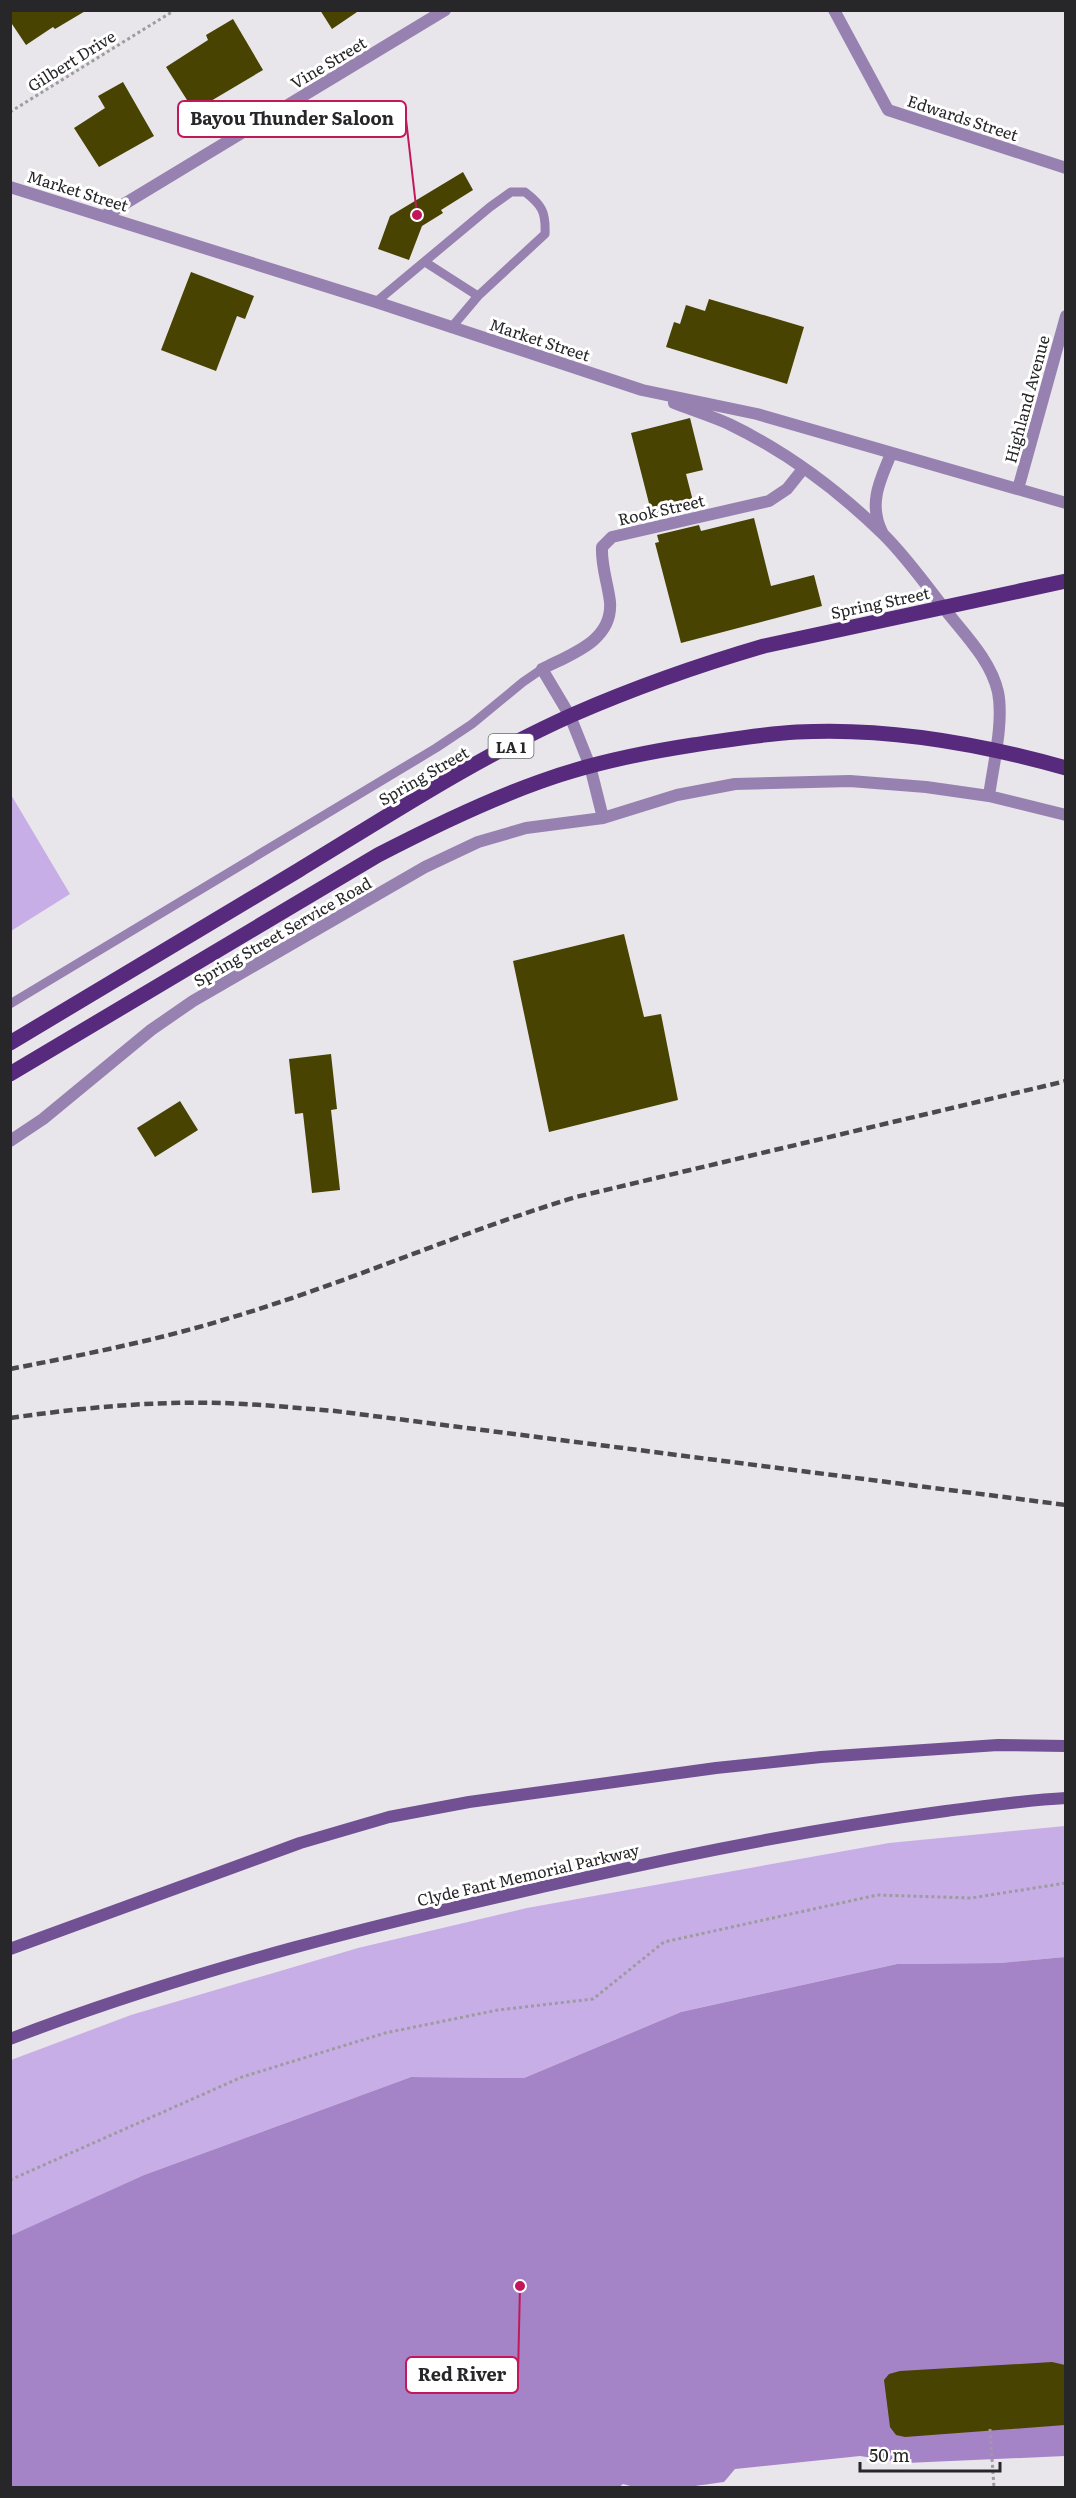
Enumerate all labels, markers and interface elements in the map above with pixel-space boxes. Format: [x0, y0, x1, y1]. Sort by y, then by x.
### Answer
street label: Gilbert Drive [22, 23, 120, 97]
street label: Vine Street [286, 30, 371, 94]
street label: Edwards Street [905, 88, 1022, 146]
callout: Bayou Thunder Saloon [178, 101, 406, 137]
text: Bayou Thunder Saloon [190, 104, 395, 131]
street label: Market Street [25, 163, 132, 217]
street label: Market Street [487, 311, 594, 367]
street label: Highland Avenue [997, 332, 1055, 466]
street label: Rook Street [615, 487, 707, 531]
street label: Spring Street [828, 580, 932, 624]
road number: LA 1 [488, 734, 534, 758]
street label: Spring Street [373, 739, 473, 811]
street label: Spring Street Service Road [188, 870, 376, 992]
street label: Clyde Fant Memorial Parkway [415, 1837, 642, 1911]
callout: Red River [406, 2357, 518, 2393]
text: Red River [418, 2360, 507, 2387]
scale bar [860, 2435, 1000, 2473]
text: 50 m [869, 2441, 910, 2468]

